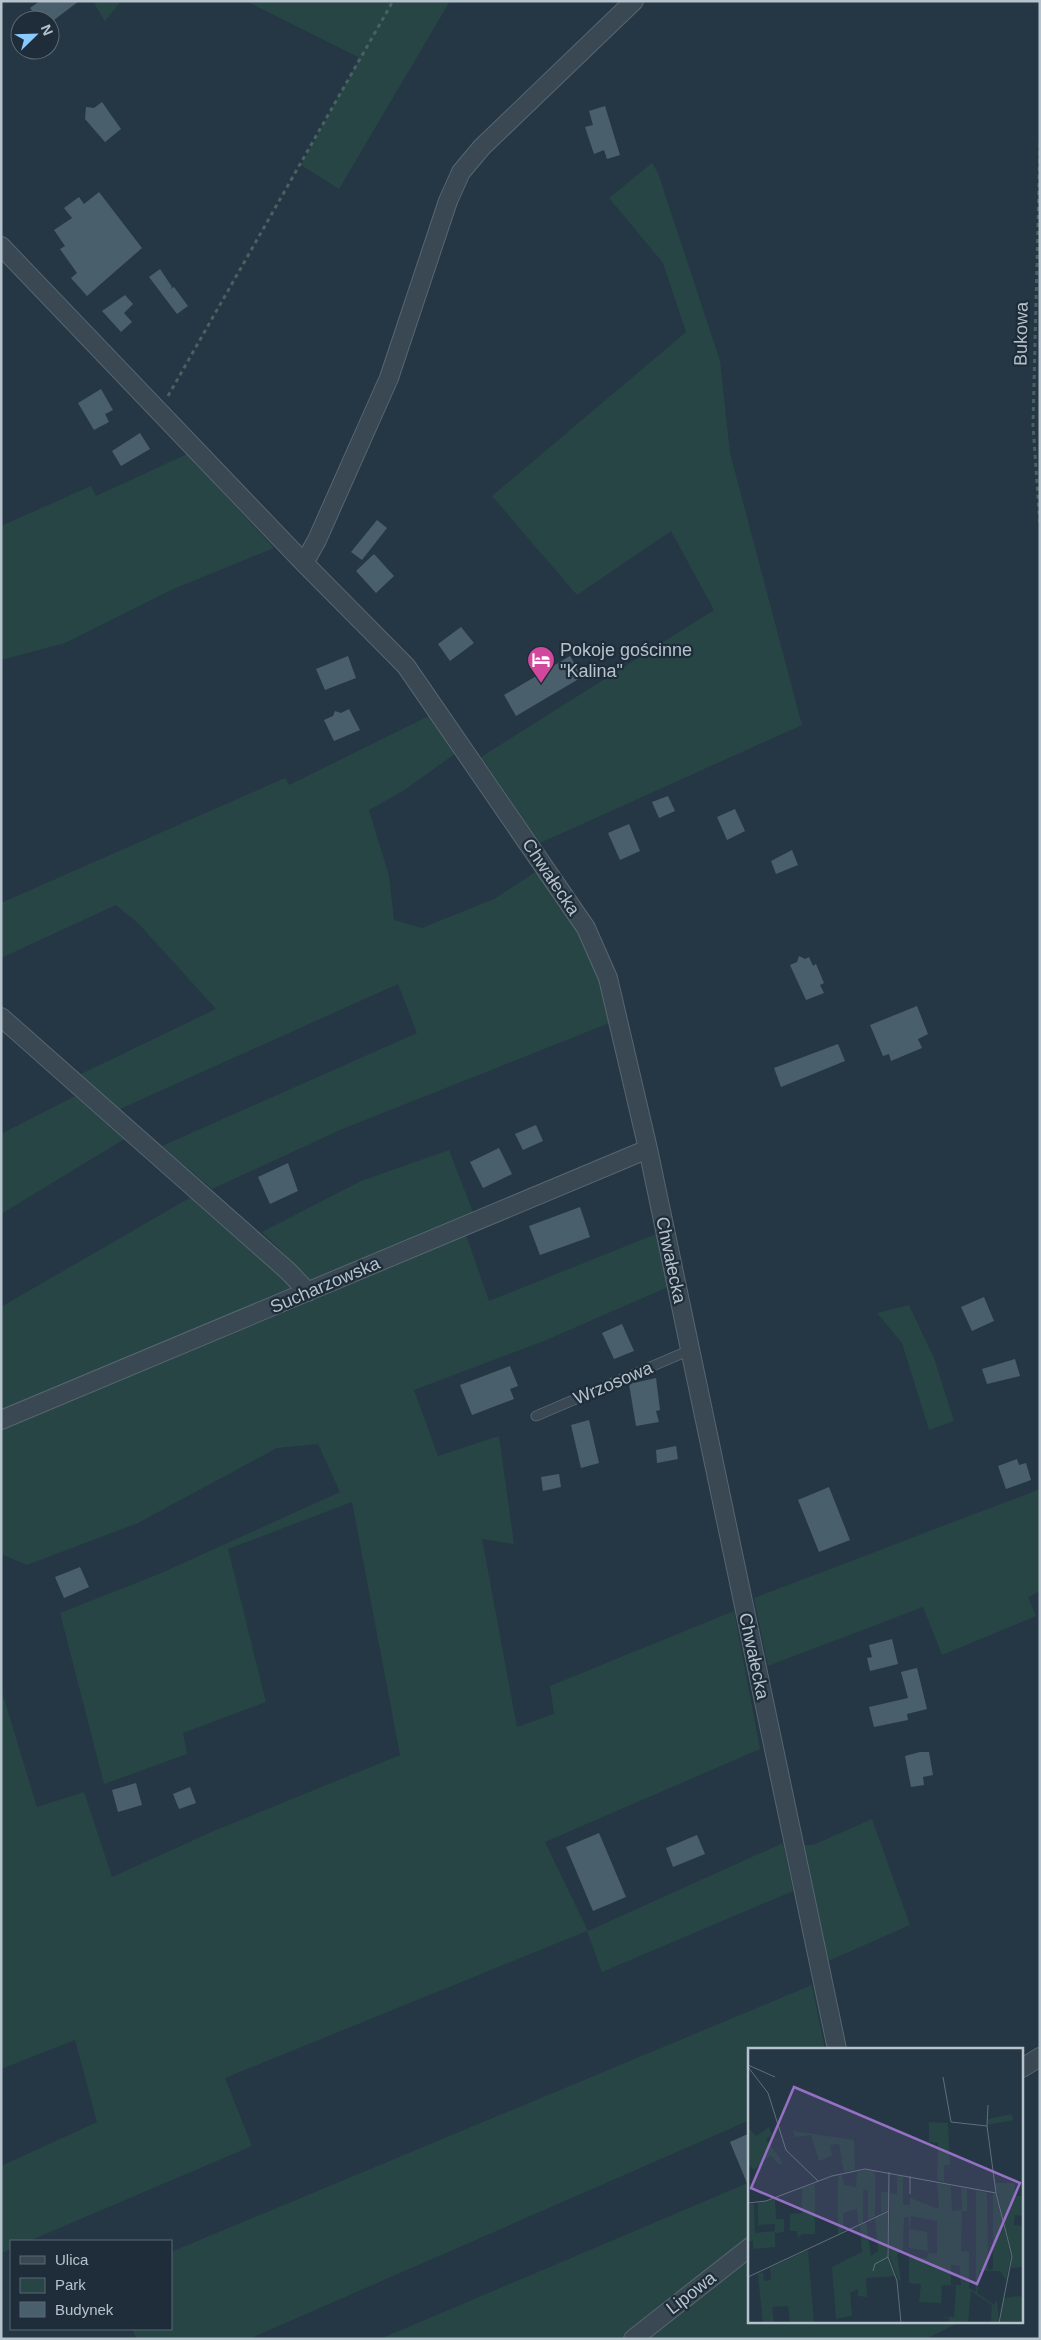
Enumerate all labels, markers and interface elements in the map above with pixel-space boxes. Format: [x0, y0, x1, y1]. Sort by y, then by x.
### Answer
north arrow [10, 10, 60, 60]
text: N [38, 22, 56, 38]
street label: Bukowa [1010, 301, 1032, 366]
place label: Pokoje gościnne "Kalina" [560, 640, 692, 681]
hotel icon: Pokoje gościnne "Kalina" [526, 645, 556, 684]
street label: Chwałecka [518, 835, 584, 920]
street label: Chwałecka [652, 1215, 690, 1306]
street label: Sucharzowska [267, 1253, 384, 1317]
street label: Wrzosowa [571, 1357, 656, 1409]
street label: Chwałecka [735, 1611, 773, 1702]
inset map [748, 2048, 1024, 2322]
legend [10, 2240, 172, 2330]
text: Ulica [55, 2251, 89, 2268]
street label: Lipowa [662, 2267, 720, 2318]
text: Park [55, 2276, 86, 2293]
text: Budynek [55, 2301, 114, 2318]

